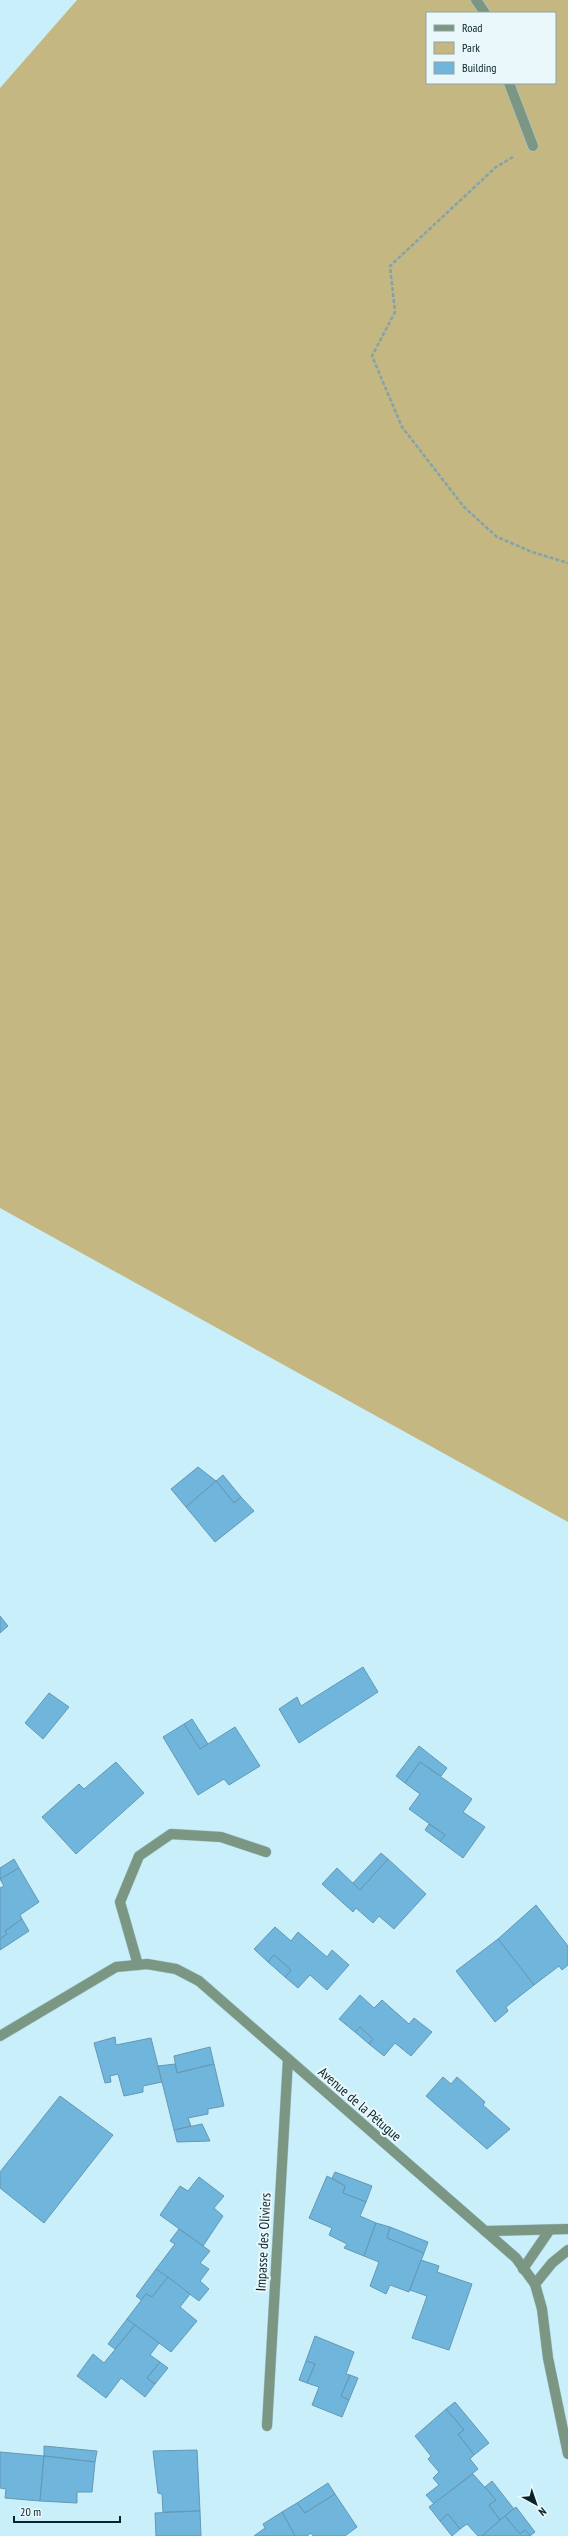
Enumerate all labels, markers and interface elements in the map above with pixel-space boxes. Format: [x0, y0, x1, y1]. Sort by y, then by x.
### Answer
legend [426, 12, 556, 84]
text: Road [462, 20, 482, 35]
text: Park [462, 40, 480, 55]
text: Building [462, 60, 497, 75]
street label: Avenue de la Pétugue [315, 2063, 406, 2145]
street label: Impasse des Oliviers [251, 2192, 275, 2292]
north arrow [516, 2484, 556, 2524]
scale bar [14, 2498, 120, 2524]
text: 20 m [20, 2504, 41, 2519]
text: N [536, 2504, 549, 2519]

